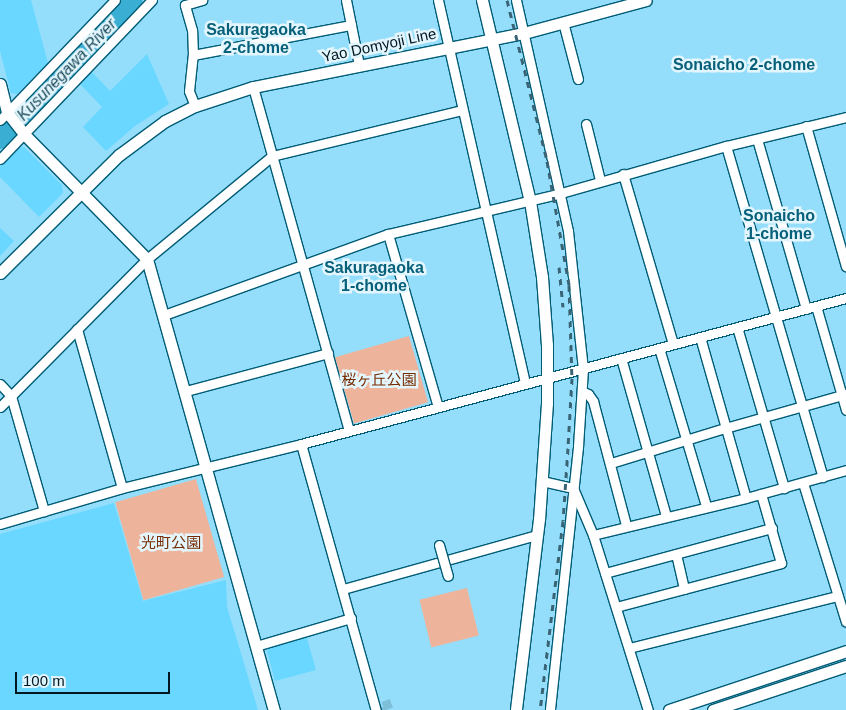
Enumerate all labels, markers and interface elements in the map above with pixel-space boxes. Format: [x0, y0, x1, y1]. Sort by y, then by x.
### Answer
water label: Kusunegawa River [13, 15, 121, 125]
district label: Sakuragaoka 2-chome [206, 20, 306, 58]
street label: Yao Domyoji Line [320, 24, 438, 66]
district label: Sonaicho 2-chome [673, 55, 815, 75]
district label: Sonaicho 1-chome [743, 206, 815, 244]
district label: Sakuragaoka 1-chome [324, 258, 424, 296]
park label: 桜ヶ丘公園 [342, 371, 416, 389]
park label: 光町公園 [141, 534, 201, 552]
scale bar [18, 662, 172, 694]
text: 100 m [23, 672, 65, 689]

